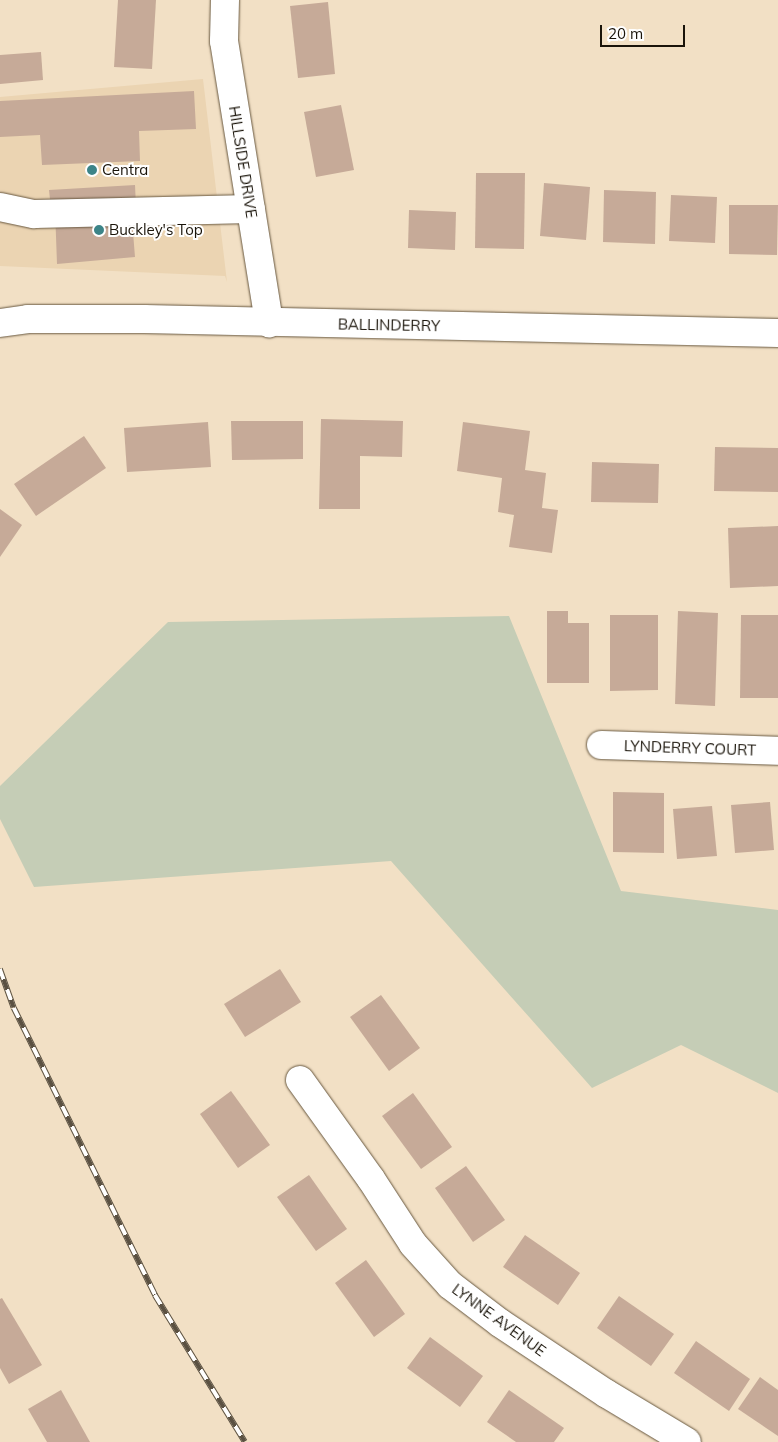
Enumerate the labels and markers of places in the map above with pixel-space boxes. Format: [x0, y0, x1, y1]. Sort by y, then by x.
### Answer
place label: Centra [102, 161, 148, 179]
marker: Centra [86, 164, 98, 176]
place label: Buckley's Top [109, 221, 203, 239]
marker: Buckley's Top [93, 224, 105, 236]

